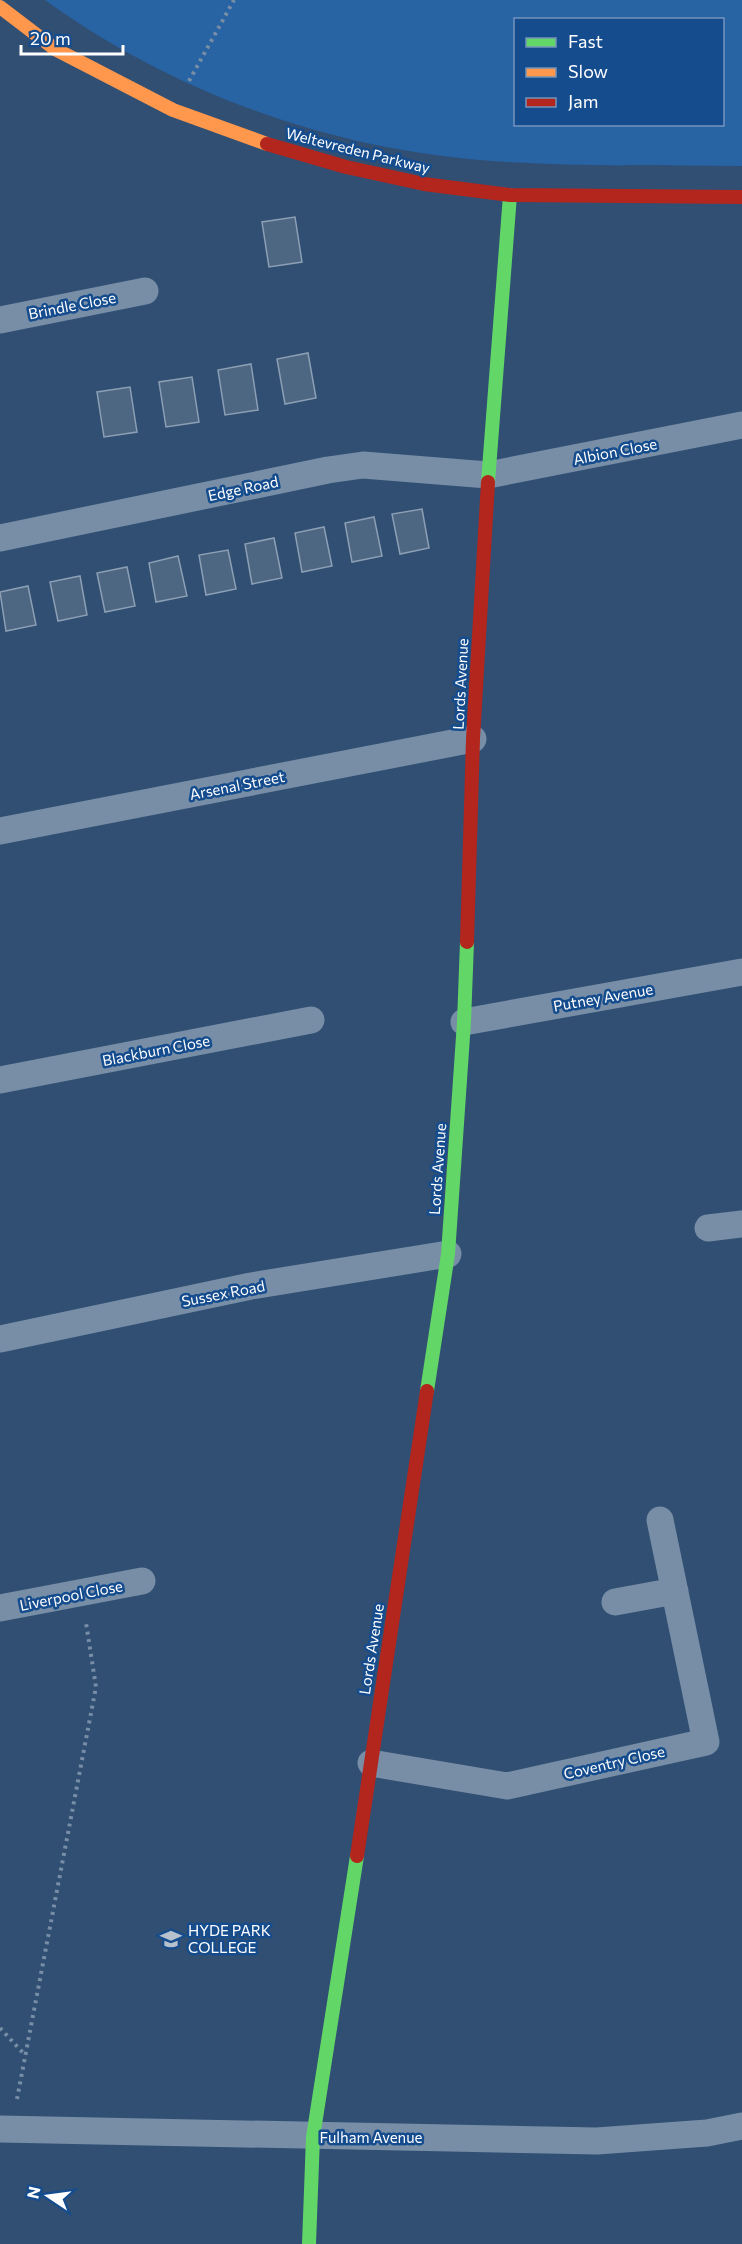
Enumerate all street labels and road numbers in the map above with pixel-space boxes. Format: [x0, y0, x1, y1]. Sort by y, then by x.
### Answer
street label: Weltevreden Parkway [284, 123, 432, 177]
street label: Brindle Close [27, 288, 117, 322]
street label: Albion Close [572, 434, 658, 468]
street label: Edge Road [206, 472, 280, 504]
street label: Lords Avenue [449, 638, 471, 730]
street label: Arsenal Street [188, 767, 286, 803]
street label: Putney Avenue [552, 979, 654, 1015]
street label: Blackburn Close [101, 1031, 211, 1069]
street label: Lords Avenue [425, 1123, 449, 1215]
street label: Sussex Road [180, 1276, 266, 1310]
street label: Liverpool Close [18, 1576, 124, 1614]
street label: Lords Avenue [355, 1602, 387, 1696]
street label: Coventry Close [562, 1742, 666, 1782]
street label: Fulham Avenue [320, 2128, 423, 2146]

